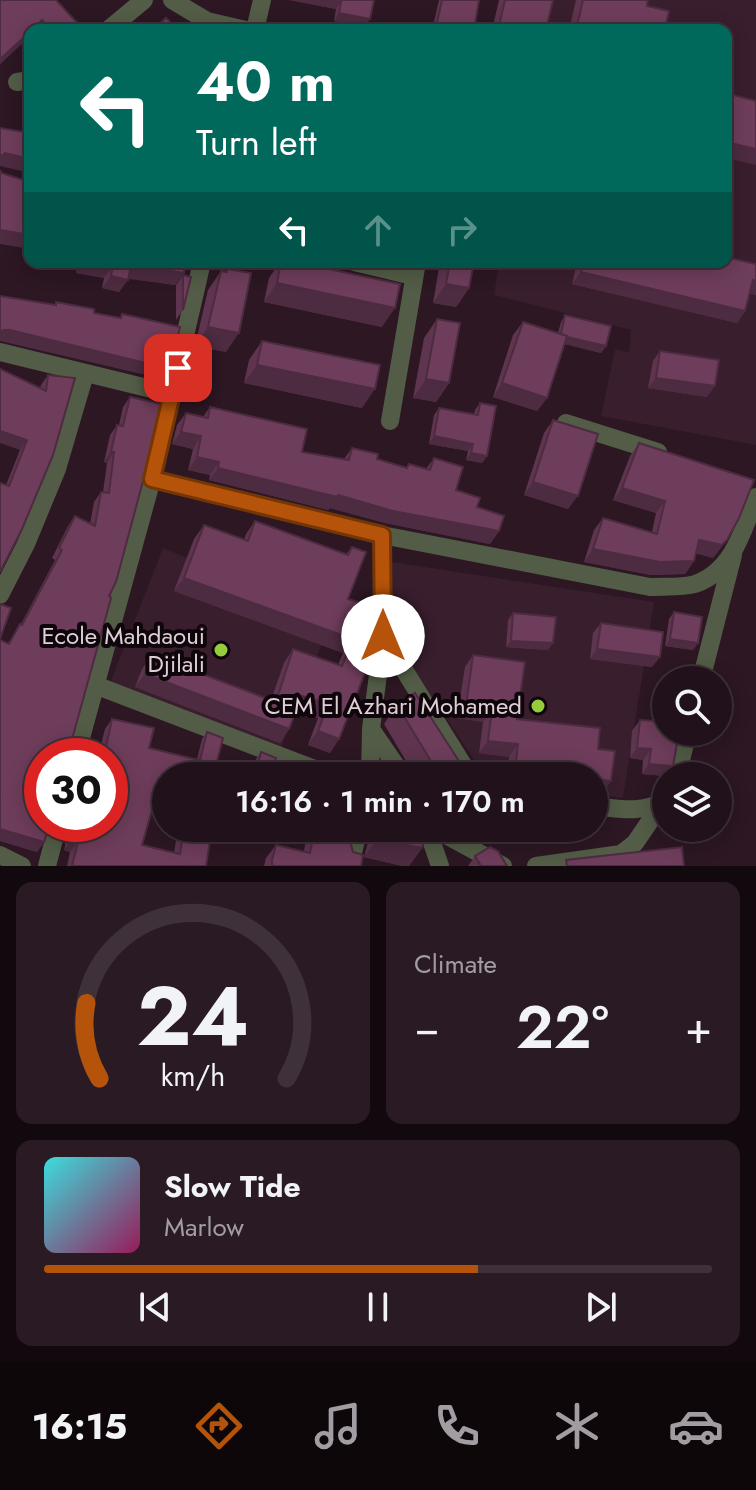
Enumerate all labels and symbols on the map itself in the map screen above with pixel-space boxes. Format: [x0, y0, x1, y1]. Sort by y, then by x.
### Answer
pin [144, 334, 212, 402]
position arrow [341, 594, 425, 678]
place label: Ecole Mahdaoui Djilali [41, 618, 205, 681]
marker: Ecole Mahdaoui Djilali [212, 641, 230, 659]
place label: CEM El Azhari Mohamed [264, 688, 522, 723]
marker: CEM El Azhari Mohamed [529, 697, 547, 715]
speed limit sign: 30 [24, 738, 128, 842]

